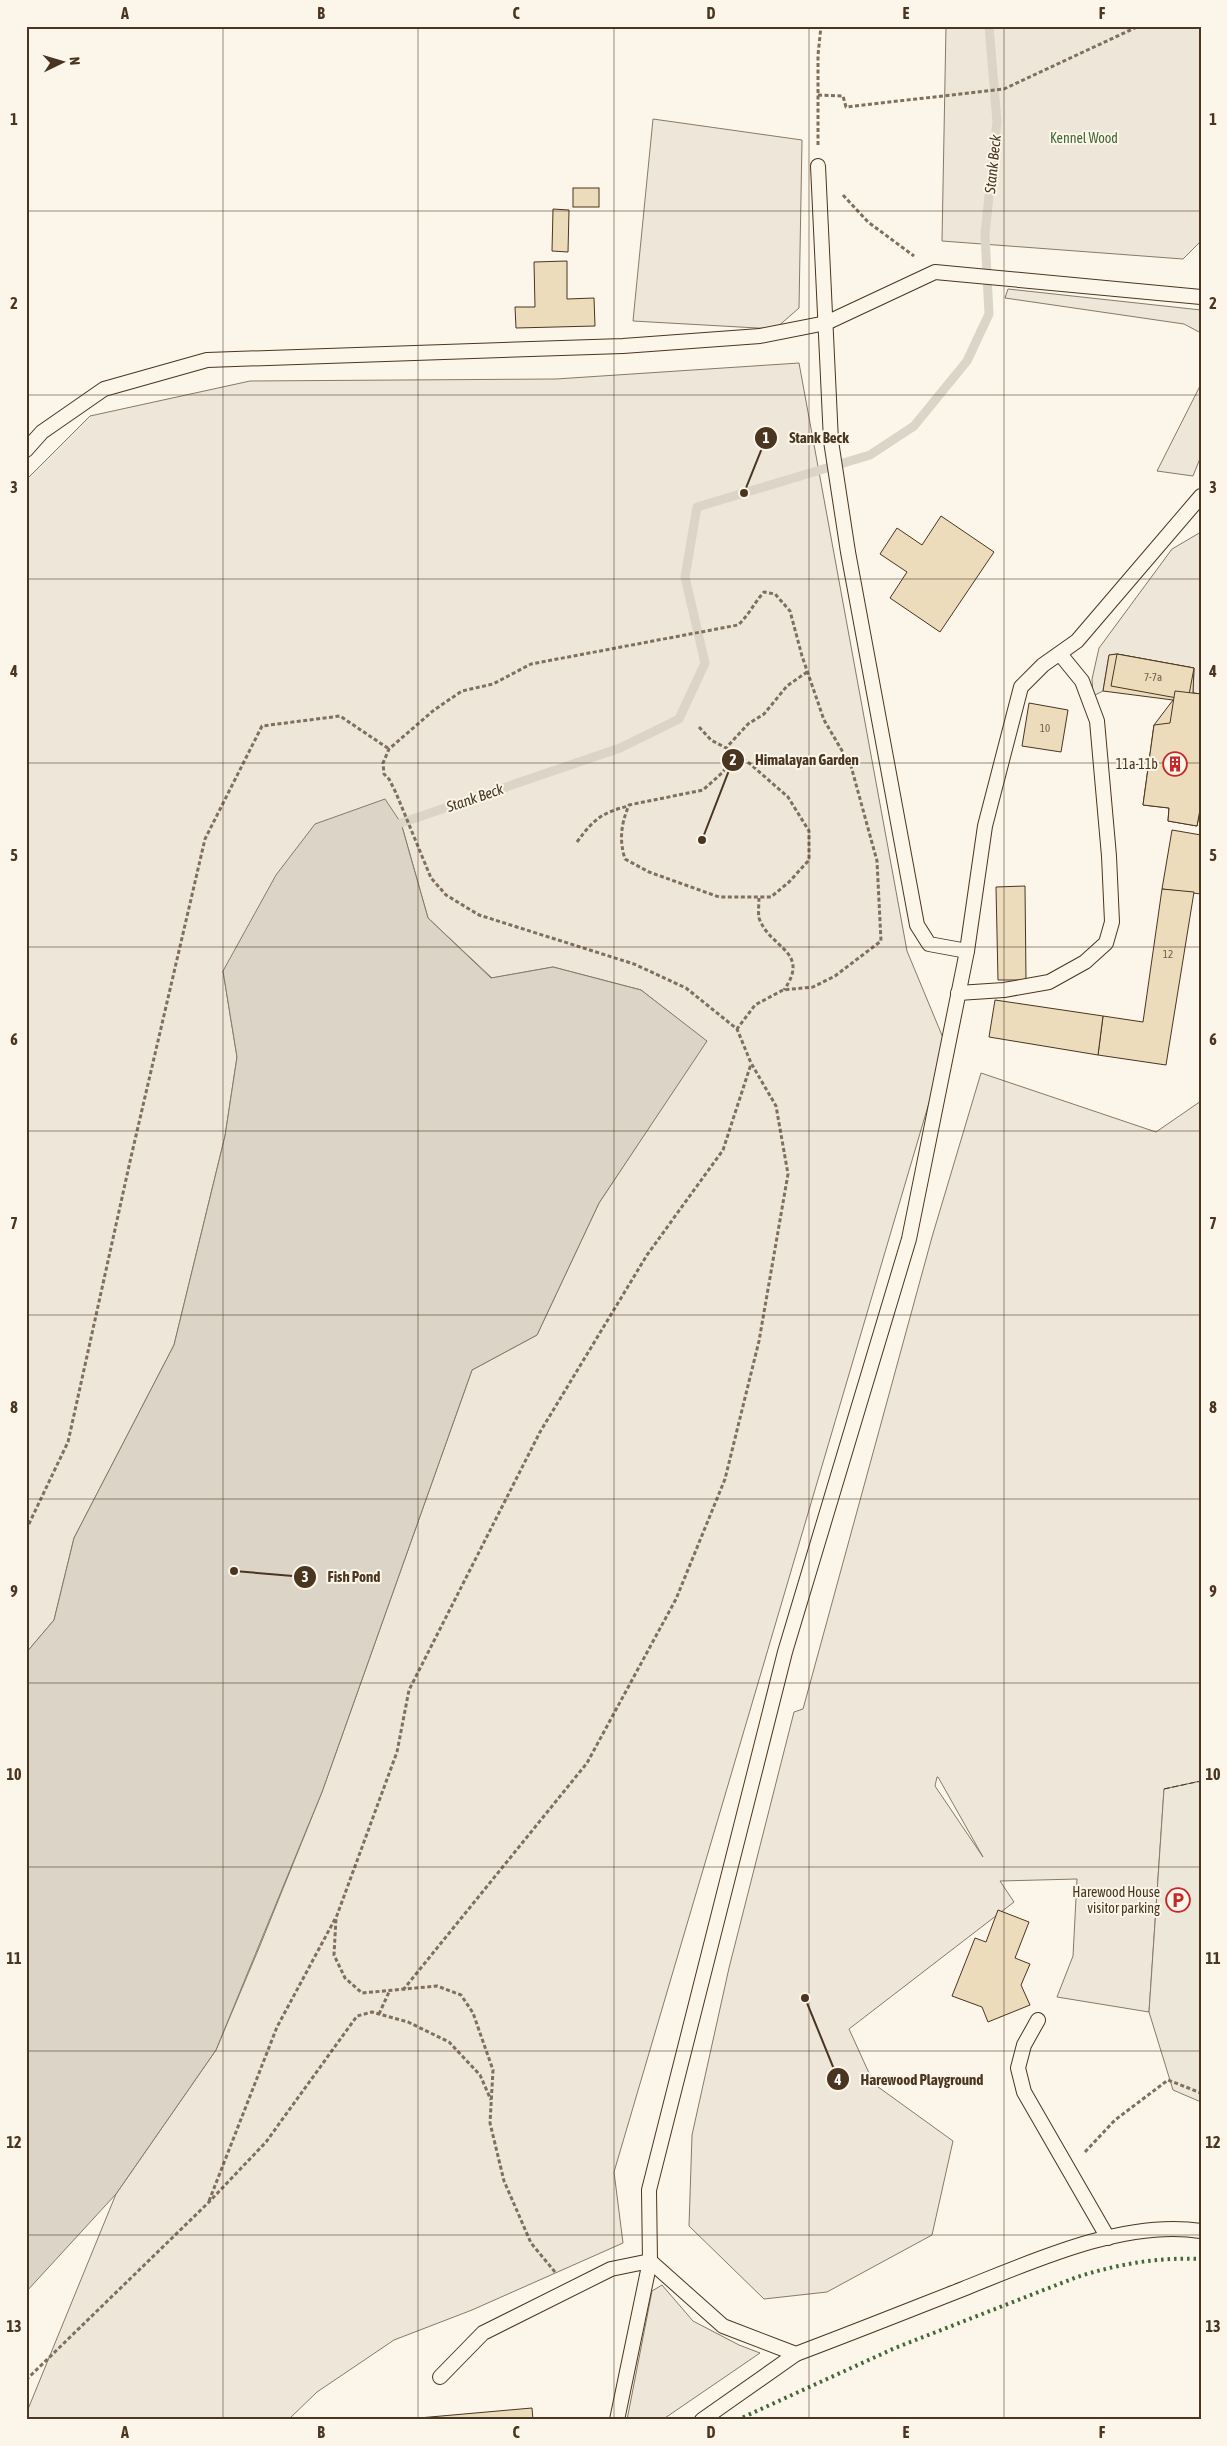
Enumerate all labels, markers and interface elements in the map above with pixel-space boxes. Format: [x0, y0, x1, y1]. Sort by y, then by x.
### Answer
text: A [120, 4, 129, 22]
text: B [317, 4, 325, 22]
text: C [512, 4, 520, 22]
text: D [707, 4, 716, 22]
text: E [903, 4, 910, 22]
text: F [1099, 4, 1106, 22]
north arrow [38, 38, 88, 88]
text: N [67, 56, 83, 66]
text: 1 [10, 110, 18, 128]
text: 1 [1209, 110, 1217, 128]
park label: Kennel Wood [1050, 130, 1118, 146]
water label: Stank Beck [981, 133, 1004, 195]
text: 2 [10, 294, 18, 312]
text: 2 [1209, 294, 1217, 312]
callout: Stank Beck [754, 423, 858, 453]
text: 1 [762, 429, 770, 446]
text: Stank Beck [789, 429, 849, 446]
text: 3 [10, 478, 18, 496]
text: 3 [1209, 478, 1217, 496]
text: 4 [9, 662, 18, 680]
text: 4 [1208, 662, 1217, 680]
house number: 7-7a [1144, 671, 1162, 683]
house number: 10 [1040, 722, 1050, 734]
callout: Himalayan Garden [721, 745, 869, 775]
text: 2 [729, 751, 737, 768]
text: Himalayan Garden [755, 751, 859, 768]
building icon: 11a-11b [1162, 751, 1188, 777]
place label: 11a-11b [1116, 756, 1158, 772]
water label: Stank Beck [443, 780, 506, 816]
text: 5 [10, 846, 18, 864]
text: 5 [1209, 846, 1217, 864]
house number: 12 [1163, 948, 1173, 960]
text: 6 [10, 1030, 18, 1048]
text: 6 [1209, 1030, 1217, 1048]
text: 7 [10, 1214, 18, 1232]
text: 7 [1209, 1214, 1217, 1232]
text: 8 [10, 1398, 18, 1416]
text: 8 [1209, 1398, 1217, 1416]
callout: Fish Pond [293, 1562, 390, 1592]
text: 3 [301, 1568, 309, 1585]
text: Fish Pond [328, 1568, 380, 1585]
text: 9 [10, 1582, 18, 1600]
text: 9 [1209, 1582, 1217, 1600]
text: 10 [6, 1765, 22, 1783]
text: 10 [1205, 1765, 1221, 1783]
place label: Harewood House visitor parking [1072, 1884, 1160, 1916]
parking icon: Harewood House visitor parking [1165, 1887, 1191, 1913]
text: 11 [6, 1949, 22, 1967]
text: 11 [1205, 1949, 1221, 1967]
callout: Harewood Playground [825, 2064, 993, 2094]
text: 4 [833, 2071, 842, 2088]
text: Harewood Playground [861, 2071, 983, 2088]
text: 12 [6, 2133, 22, 2151]
text: 12 [1205, 2133, 1221, 2151]
text: 13 [6, 2317, 22, 2335]
text: 13 [1205, 2317, 1221, 2335]
text: A [120, 2423, 129, 2441]
text: B [317, 2423, 325, 2441]
text: C [512, 2423, 520, 2441]
text: D [707, 2423, 716, 2441]
text: E [903, 2423, 910, 2441]
text: F [1099, 2423, 1106, 2441]

